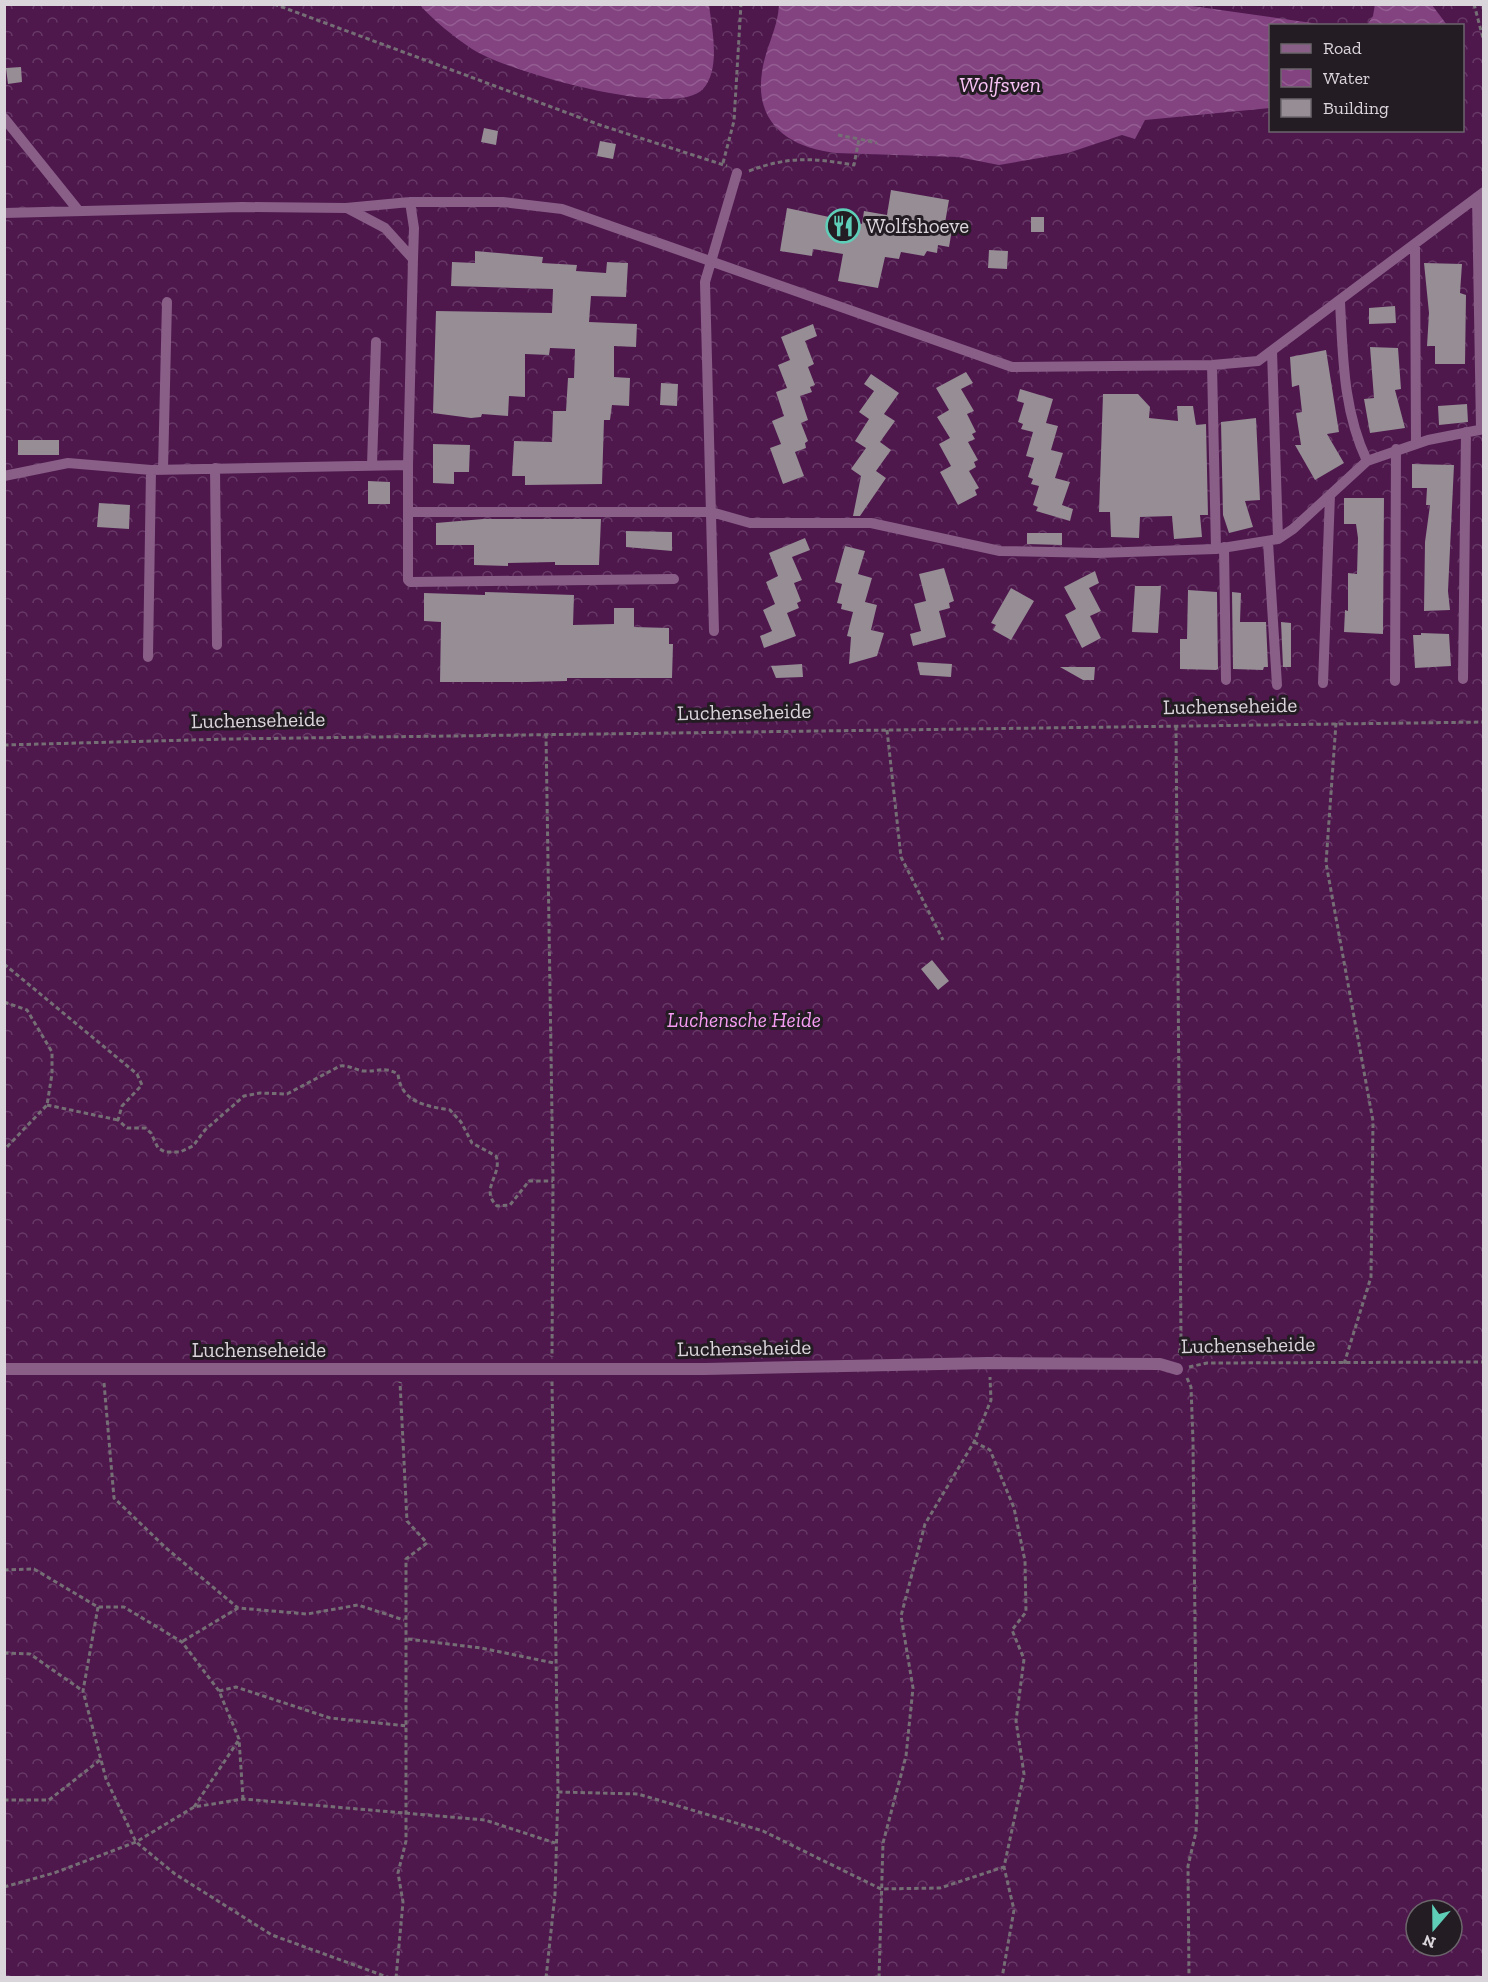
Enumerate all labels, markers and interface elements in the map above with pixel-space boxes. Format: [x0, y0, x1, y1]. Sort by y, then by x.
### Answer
legend [1269, 24, 1464, 132]
text: Road [1323, 37, 1362, 59]
text: Water [1323, 67, 1370, 89]
water label: Wolfsven [959, 71, 1041, 98]
text: Building [1323, 97, 1389, 119]
restaurant icon: Wolfshoeve [825, 208, 861, 244]
place label: Wolfshoeve [866, 213, 969, 238]
street label: Luchenseheide [1163, 692, 1298, 719]
street label: Luchenseheide [677, 698, 812, 725]
street label: Luchenseheide [191, 706, 326, 733]
park label: Luchensche Heide [667, 1007, 821, 1032]
street label: Luchenseheide [1181, 1331, 1316, 1358]
street label: Luchenseheide [677, 1334, 812, 1361]
street label: Luchenseheide [192, 1337, 326, 1362]
north arrow [1404, 1898, 1464, 1958]
text: N [1420, 1931, 1438, 1953]

